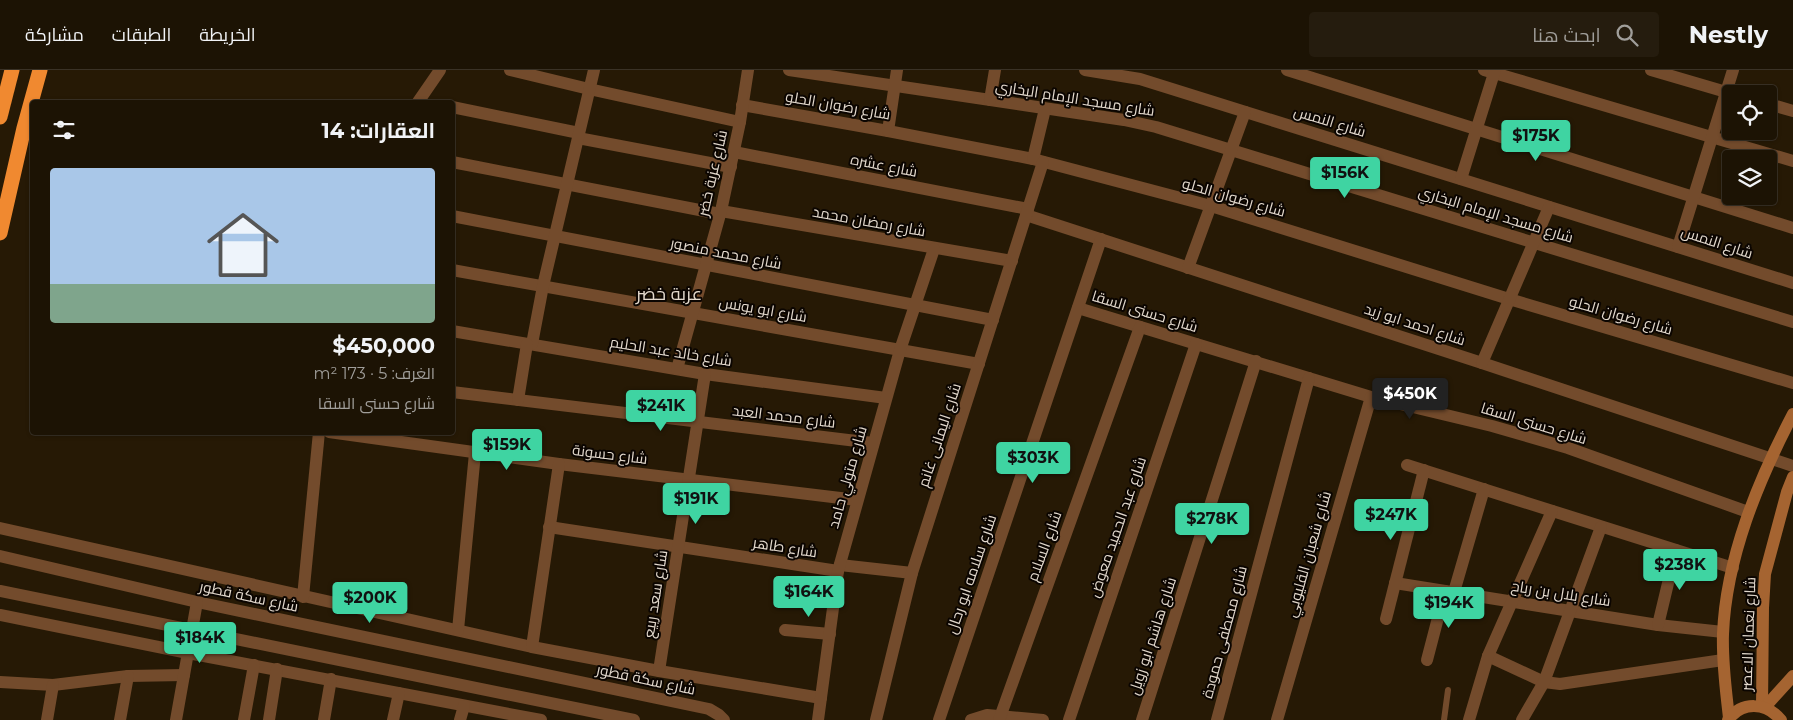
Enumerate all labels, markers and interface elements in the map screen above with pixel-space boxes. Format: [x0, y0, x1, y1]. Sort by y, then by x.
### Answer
search box [1309, 12, 1659, 57]
text: Nestly [1689, 20, 1768, 49]
icon: search [1613, 21, 1641, 49]
text: مشاركة [25, 24, 84, 46]
text: الطبقات [112, 24, 171, 46]
text: الخريطة [199, 24, 256, 46]
text: ابحث هنا [1532, 24, 1601, 47]
street label: شارع مسجد الإمام البخاري [994, 76, 1156, 123]
map controls [1722, 85, 1777, 205]
button: locate [1722, 85, 1777, 140]
street label: شارع رضوان الحلو [784, 86, 892, 126]
street label: شارع النمس [1291, 101, 1368, 143]
icon: filters [50, 116, 78, 144]
text: العقارات: 14 [322, 118, 435, 143]
pin: $175K [1501, 119, 1571, 162]
text: $175K [1512, 126, 1560, 145]
street label: شارع عزبة خضر [693, 128, 733, 219]
street label: شارع عشره [849, 149, 919, 183]
button: layers [1722, 150, 1777, 205]
pin: $156K [1310, 156, 1380, 199]
text: $156K [1321, 163, 1369, 182]
street label: شارع رضوان الحلو [1180, 173, 1288, 223]
street label: شارع مسجد الإمام البخاري [1415, 181, 1576, 249]
icon: home [198, 200, 288, 290]
street label: شارع رمضان محمد [811, 202, 927, 242]
street label: شارع النمس [1678, 221, 1755, 264]
street label: شارع محمد منصور [667, 233, 783, 275]
district label: عزبة خضر [635, 283, 702, 305]
street label: شارع حسنى السقا [1089, 286, 1200, 338]
street label: شارع رضوان الحلو [1567, 291, 1675, 341]
street label: شارع ابو يونس [717, 292, 808, 328]
street label: شارع احمد ابو زيد [1361, 299, 1468, 351]
street label: شارع خالد عبد الحليم [608, 332, 733, 372]
text: $450,000 [332, 333, 435, 358]
text: الغرف: 5 · 173 m² [314, 364, 435, 383]
pin: $450K [1375, 378, 1445, 420]
street label: شارع اليمانى غانم [913, 380, 967, 490]
text: $450K [1383, 384, 1437, 403]
pin: $241K [626, 390, 696, 432]
text: شارع حسنى السقا [318, 394, 435, 413]
text: $241K [637, 396, 685, 415]
street label: شارع حسنى السقا [1478, 398, 1589, 450]
street label: شارع محمد العبد [731, 400, 837, 434]
street label: شارع متولي حامد [823, 424, 874, 531]
pin: $159K [472, 428, 542, 471]
text: $159K [483, 435, 531, 454]
street label: شارع حسونة [571, 440, 649, 470]
pin: $303K [998, 442, 1068, 484]
text: $303K [1007, 448, 1059, 467]
street label: شارع عبد الحميد معوض [1084, 454, 1152, 601]
pin: $191K [661, 482, 731, 525]
text: $191K [674, 489, 718, 508]
street label: شارع شعبان القليوبي [1281, 489, 1338, 620]
pin: $247K [1356, 498, 1426, 541]
pin: $278K [1177, 502, 1247, 545]
text: $247K [1365, 505, 1417, 524]
street label: شارع السلام [1023, 508, 1067, 584]
text: $278K [1186, 509, 1238, 528]
street label: شارع سلامه ابو رحال [942, 512, 1002, 637]
street label: شارع طاهر [750, 532, 819, 563]
pin: $238K [1645, 548, 1715, 591]
street label: شارع سعد ربيع [639, 549, 673, 640]
text: $238K [1654, 555, 1706, 574]
street label: شارع مصطفى حمودة [1197, 564, 1253, 701]
street label: شارع هاشم ابو زويل [1124, 575, 1182, 698]
street label: شارع سكة قطور [196, 576, 300, 618]
pin: $164K [774, 576, 844, 618]
street label: شارع بلال بن رباح [1510, 576, 1612, 612]
street label: شارع نعمان الاعصر [1736, 577, 1761, 693]
pin: $200K [335, 582, 405, 624]
text: $164K [784, 582, 834, 601]
pin: $194K [1414, 586, 1484, 629]
text: $200K [343, 588, 397, 607]
text: $194K [1424, 593, 1474, 612]
pin: $184K [165, 622, 235, 664]
text: $184K [175, 628, 225, 647]
street label: شارع سكة قطور [593, 659, 697, 701]

